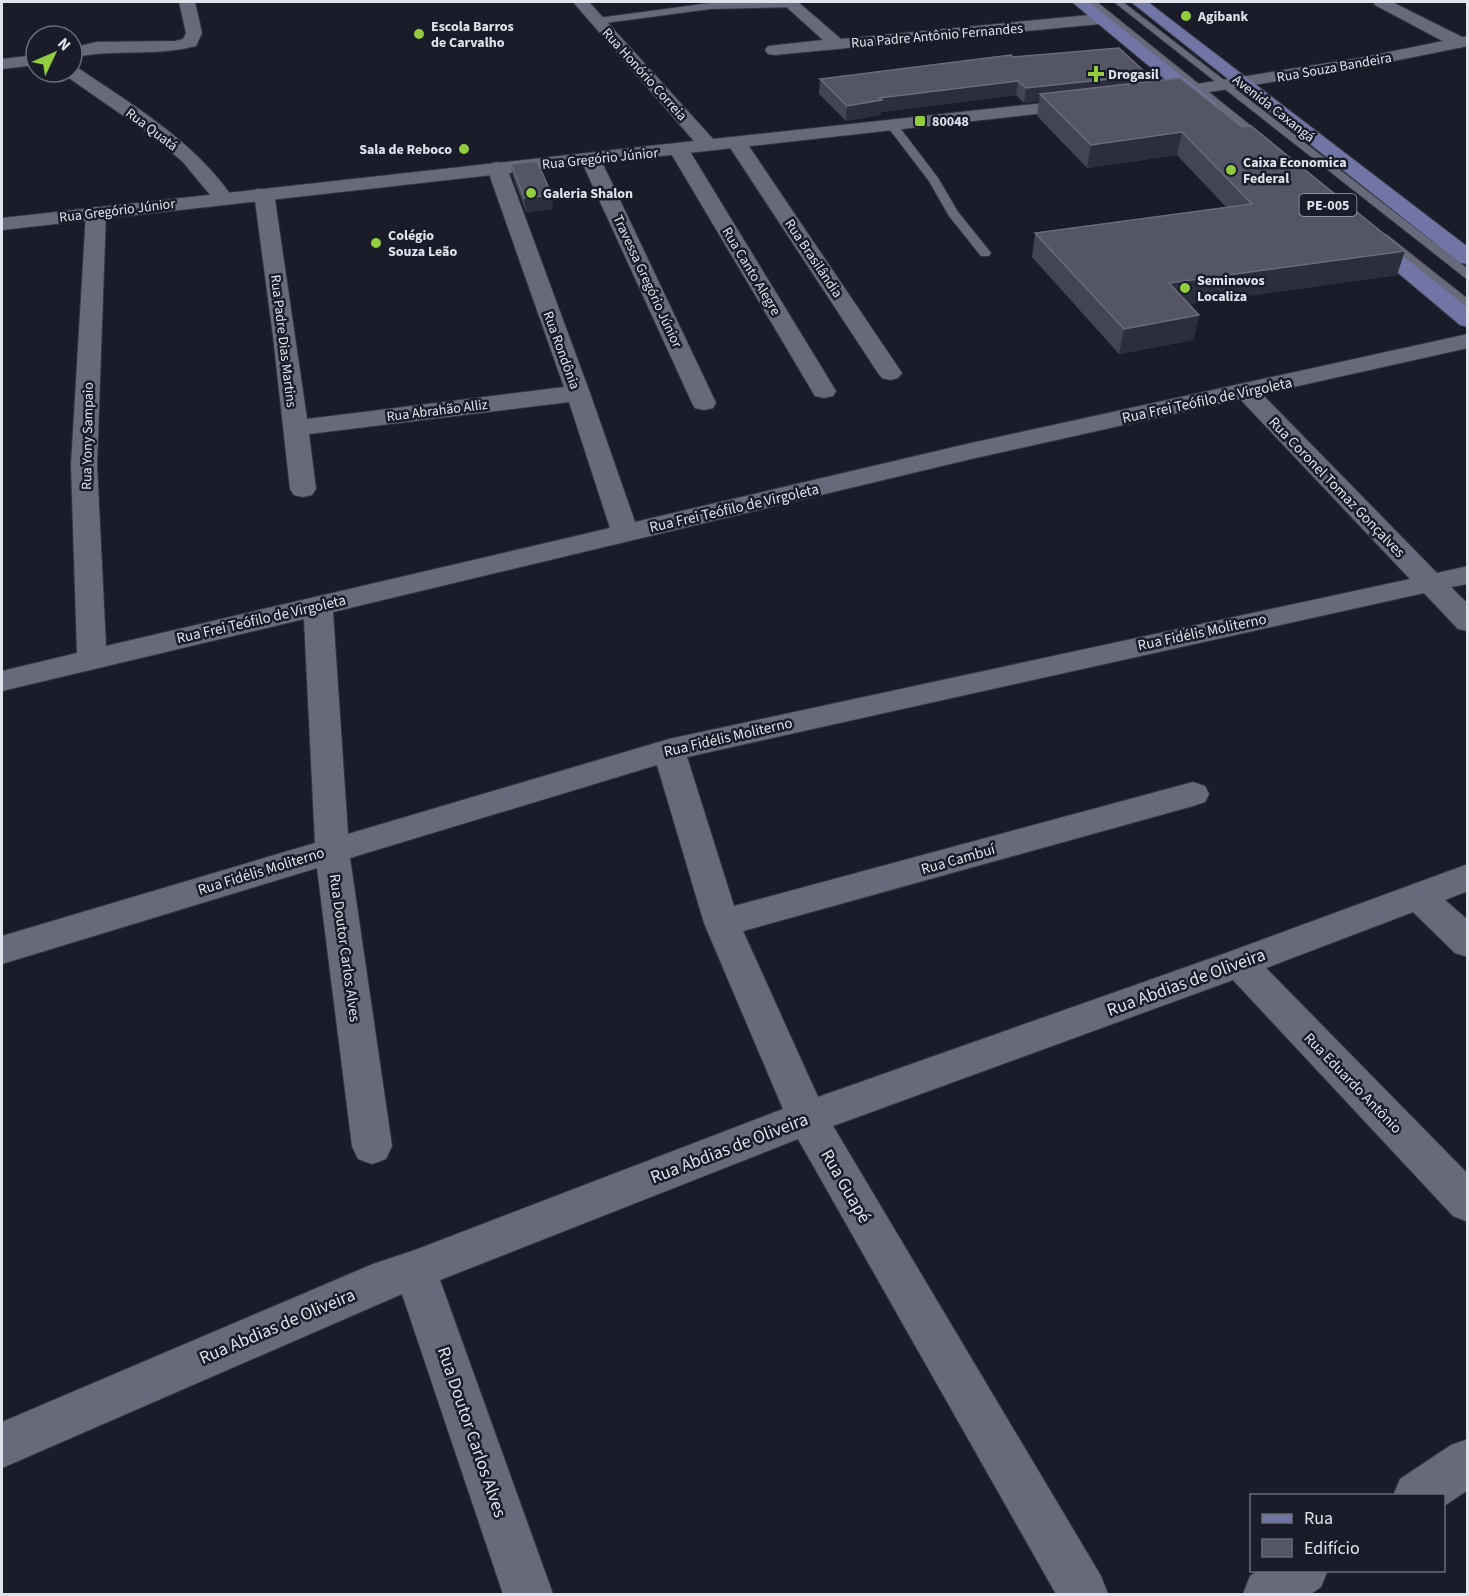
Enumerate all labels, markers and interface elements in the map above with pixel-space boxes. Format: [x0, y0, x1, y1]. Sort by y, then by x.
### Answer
place label: Agibank [1197, 7, 1249, 27]
marker: Agibank [1179, 9, 1193, 23]
place label: Escola Barros de Carvalho [431, 17, 514, 53]
street label: Rua Padre Antônio Fernandes [850, 19, 1024, 53]
north arrow [24, 24, 84, 84]
street label: Rua Honório Correia [597, 24, 691, 125]
marker: Escola Barros de Carvalho [412, 27, 426, 41]
text: N [52, 33, 76, 56]
street label: Rua Souza Bandeira [1275, 48, 1393, 88]
place label: Drogasil [1108, 65, 1159, 85]
marker: Drogasil [1089, 67, 1103, 81]
street label: Avenida Caxangá [1228, 70, 1319, 147]
street label: Rua Quatá [121, 104, 182, 156]
place label: 80048 [932, 112, 969, 132]
marker: 80048 [913, 114, 927, 128]
place label: Sala de Reboco [359, 140, 452, 160]
marker: Sala de Reboco [457, 142, 471, 156]
street label: Rua Gregório Júnior [541, 143, 659, 175]
place label: Caixa Economica Federal [1243, 153, 1347, 189]
marker: Caixa Economica Federal [1224, 163, 1238, 177]
place label: Galeria Shalon [543, 184, 633, 204]
marker: Galeria Shalon [524, 186, 538, 200]
street label: Rua Gregório Júnior [58, 194, 176, 228]
road number: PE-005 [1300, 194, 1356, 216]
street label: Travessa Gregório Júnior [607, 212, 687, 351]
street label: Rua Brasilândia [779, 215, 847, 302]
street label: Rua Canto Alegre [717, 224, 785, 319]
place label: Colégio Souza Leão [388, 226, 457, 262]
marker: Colégio Souza Leão [369, 236, 383, 250]
place label: Seminovos Localiza [1197, 271, 1265, 307]
street label: Rua Padre Dias Martins [265, 274, 301, 409]
marker: Seminovos Localiza [1178, 281, 1192, 295]
street label: Rua Rondônia [538, 308, 584, 392]
street label: Rua Frei Teófilo de Virgoleta [1120, 372, 1294, 429]
street label: Rua Yony Sampaio [77, 382, 99, 490]
street label: Rua Abrahão Alliz [386, 395, 489, 427]
street label: Rua Coronel Tomaz Gonçalves [1264, 412, 1410, 562]
street label: Rua Frei Teófilo de Virgoleta [647, 479, 821, 538]
street label: Rua Frei Teófilo de Virgoleta [174, 590, 348, 649]
street label: Rua Fidélis Moliterno [1136, 609, 1269, 656]
street label: Rua Fidélis Moliterno [662, 712, 794, 762]
street label: Rua Cambuí [919, 839, 999, 880]
street label: Rua Fidélis Moliterno [195, 842, 327, 901]
street label: Rua Doutor Carlos Alves [324, 873, 365, 1023]
street label: Rua Abdias de Oliveira [1103, 942, 1269, 1023]
street label: Rua Eduardo Antônio [1299, 1028, 1406, 1138]
street label: Rua Abdias de Oliveira [647, 1107, 812, 1190]
street label: Rua Guapé [814, 1145, 877, 1228]
street label: Rua Abdias de Oliveira [195, 1282, 359, 1371]
street label: Rua Doutor Carlos Alves [431, 1343, 512, 1521]
legend [1250, 1494, 1445, 1572]
text: Rua [1304, 1506, 1333, 1531]
text: Edifício [1304, 1536, 1360, 1561]

